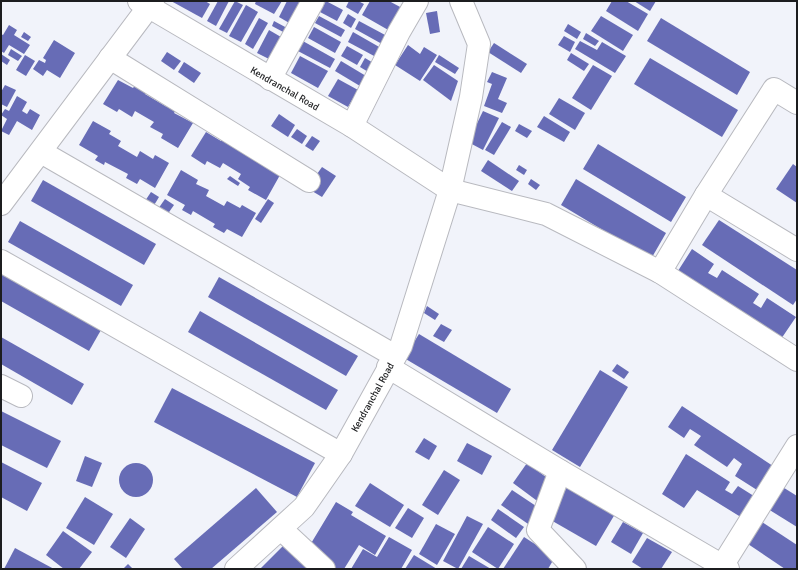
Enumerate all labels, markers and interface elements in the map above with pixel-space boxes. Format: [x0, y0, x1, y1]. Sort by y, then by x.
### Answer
street label: Kendranchal Road [248, 64, 321, 113]
street label: Kendranchal Road [349, 361, 397, 434]

